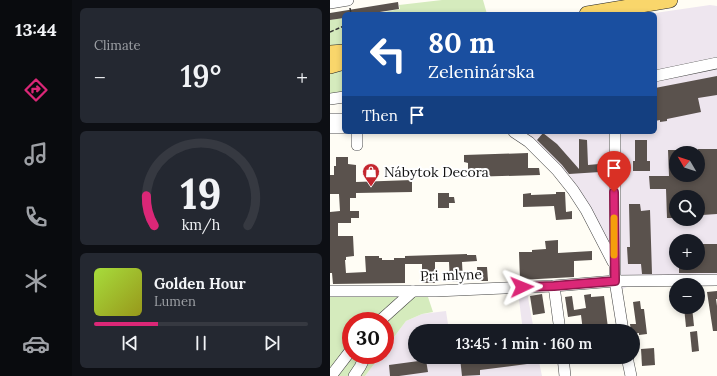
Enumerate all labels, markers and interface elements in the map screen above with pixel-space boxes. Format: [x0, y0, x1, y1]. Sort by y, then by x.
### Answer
text: 13:44 [15, 18, 57, 41]
text: 80 m [428, 25, 495, 61]
icon: left [362, 28, 414, 80]
text: Climate [94, 37, 141, 54]
text: 19° [181, 57, 221, 95]
text: Zeleninárska [428, 60, 535, 83]
text: − [94, 63, 106, 91]
text: + [296, 63, 308, 91]
icon: directions [22, 76, 50, 104]
icon: arrive [406, 104, 428, 126]
text: Then [362, 106, 398, 125]
icon: music [22, 140, 50, 168]
north arrow [669, 146, 705, 182]
map controls [669, 146, 705, 314]
pin [597, 151, 631, 192]
icon: arrive [603, 157, 625, 179]
shop icon: Nábytok Decora [361, 162, 381, 187]
place label: Nábytok Decora [384, 163, 489, 181]
text: 19 [181, 167, 221, 220]
button: search [669, 190, 705, 226]
icon: phone [22, 203, 50, 231]
text: km/h [182, 216, 221, 235]
button: + [669, 234, 705, 270]
street label: Pri mlyne [420, 265, 483, 285]
position arrow [501, 266, 543, 308]
icon: climate [22, 267, 50, 295]
text: Golden Hour [154, 274, 246, 293]
button: − [669, 278, 705, 314]
text: Lumen [154, 293, 196, 310]
speed limit sign: 30 [342, 312, 394, 364]
icon: car [22, 330, 50, 358]
icon: previous [119, 332, 141, 354]
icon: pause [190, 332, 212, 354]
icon: next [261, 332, 283, 354]
text: 13:45 · 1 min · 160 m [456, 334, 592, 353]

